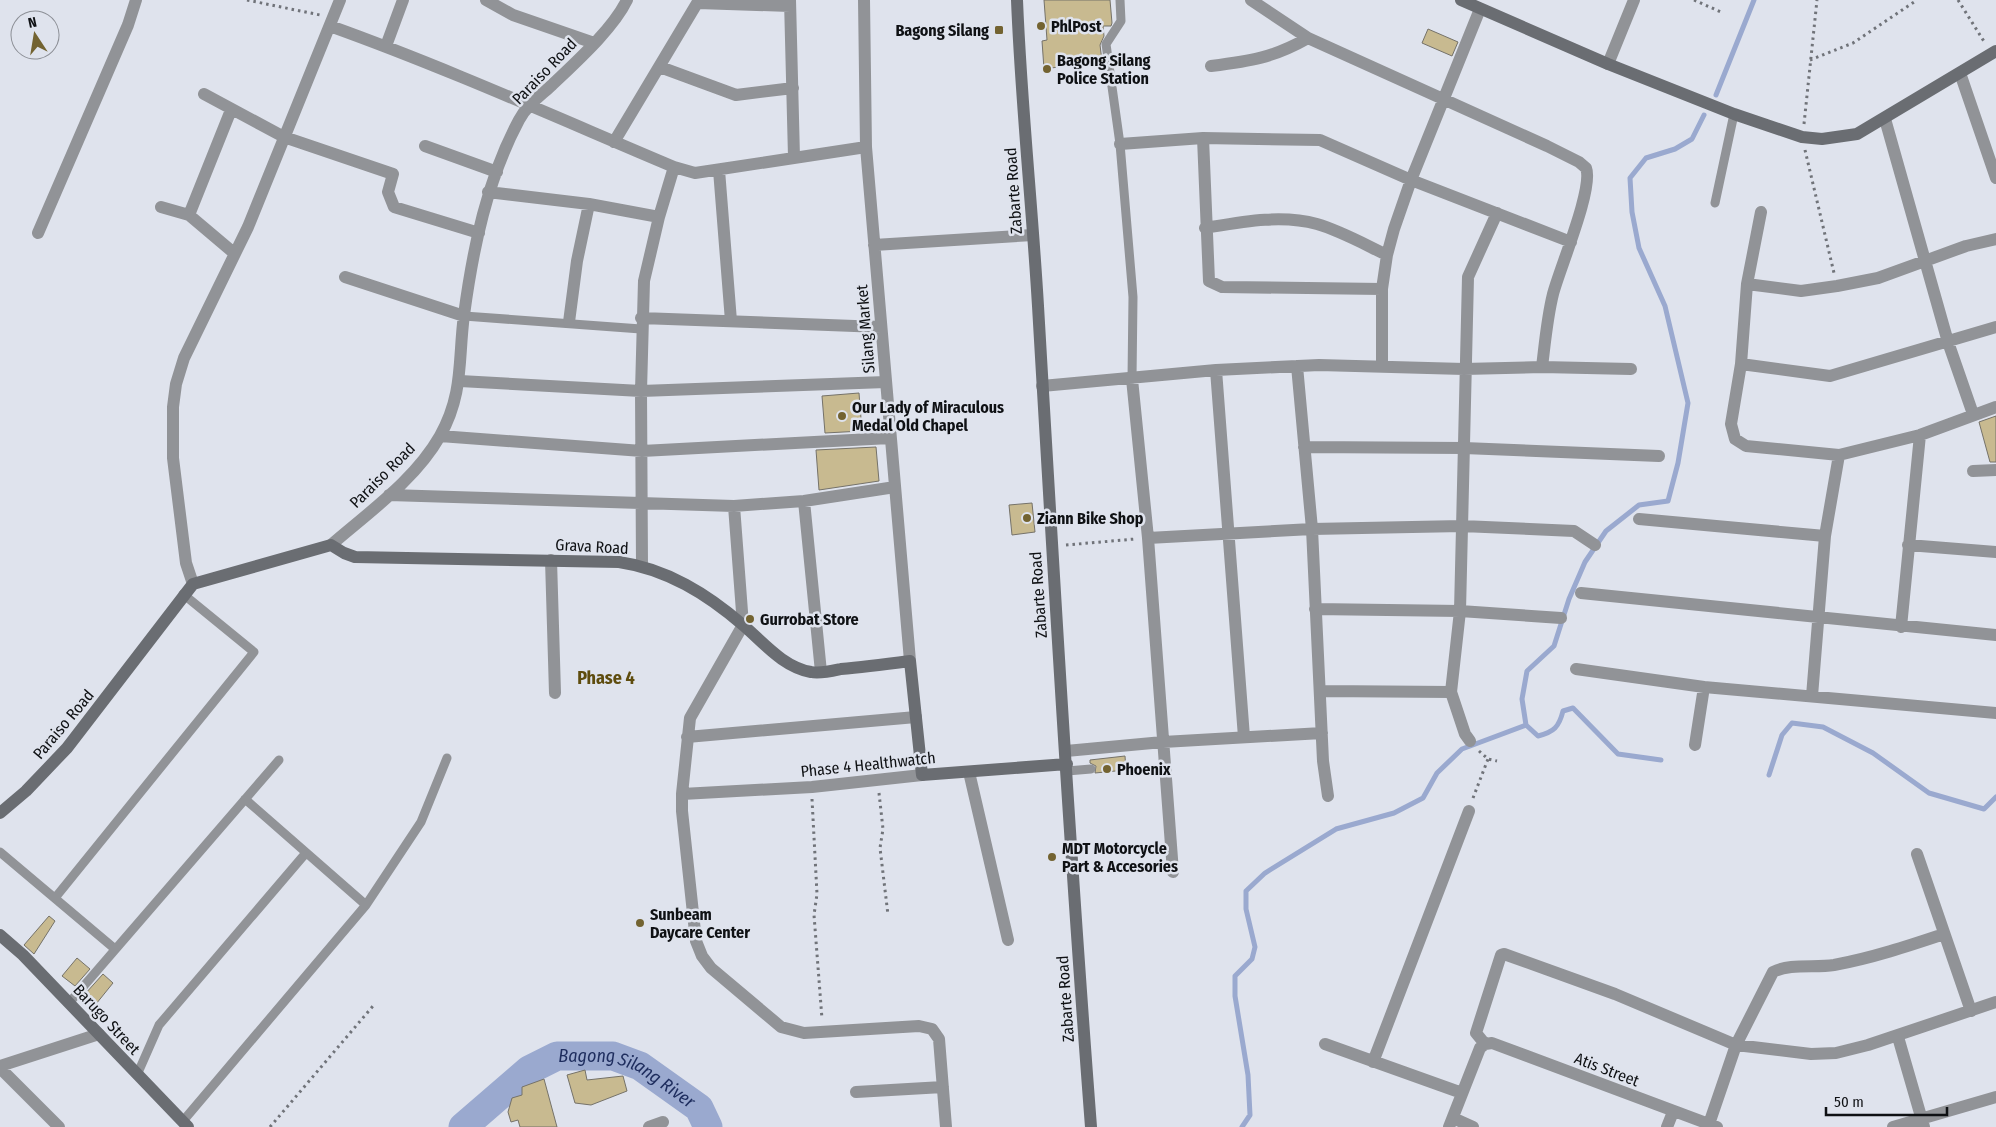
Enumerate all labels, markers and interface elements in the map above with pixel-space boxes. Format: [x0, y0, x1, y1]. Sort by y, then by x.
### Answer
north arrow [10, 10, 60, 60]
text: N [27, 14, 38, 32]
place label: PhlPost [1051, 17, 1102, 36]
marker: PhlPost [1035, 20, 1047, 32]
place label: Bagong Silang [895, 21, 989, 40]
marker: Bagong Silang [993, 24, 1005, 36]
street label: Paraiso Road [508, 34, 581, 108]
place label: Bagong Silang Police Station [1057, 51, 1151, 88]
marker: Bagong Silang Police Station [1041, 63, 1053, 75]
street label: Zabarte Road [1001, 147, 1026, 235]
street label: Silang Market [852, 283, 879, 374]
place label: Our Lady of Miraculous Medal Old Chapel [852, 398, 1004, 435]
marker: Our Lady of Miraculous Medal Old Chapel [836, 410, 848, 422]
street label: Paraiso Road [346, 439, 419, 512]
place label: Ziann Bike Shop [1037, 509, 1144, 528]
marker: Ziann Bike Shop [1021, 512, 1033, 524]
street label: Grava Road [555, 535, 629, 558]
street label: Zabarte Road [1026, 551, 1051, 639]
place label: Gurrobat Store [760, 610, 859, 629]
marker: Gurrobat Store [744, 613, 756, 625]
district label: Phase 4 [577, 667, 635, 689]
street label: Paraiso Road [29, 686, 98, 763]
street label: Phase 4 Healthwatch [800, 748, 936, 781]
place label: Phoenix [1117, 760, 1171, 779]
marker: Phoenix [1101, 763, 1113, 775]
place label: MDT Motorcycle Part & Accesories [1062, 839, 1178, 876]
marker: MDT Motorcycle Part & Accesories [1046, 851, 1058, 863]
place label: Sunbeam Daycare Center [650, 905, 750, 942]
marker: Sunbeam Daycare Center [634, 917, 646, 929]
street label: Zabarte Road [1053, 955, 1078, 1043]
street label: Barugo Street [69, 980, 145, 1059]
water label: Bagong Silang River [558, 1045, 700, 1113]
street label: Atis Street [1572, 1048, 1643, 1091]
scale bar [1826, 1084, 1947, 1116]
text: 50 m [1834, 1093, 1864, 1111]

